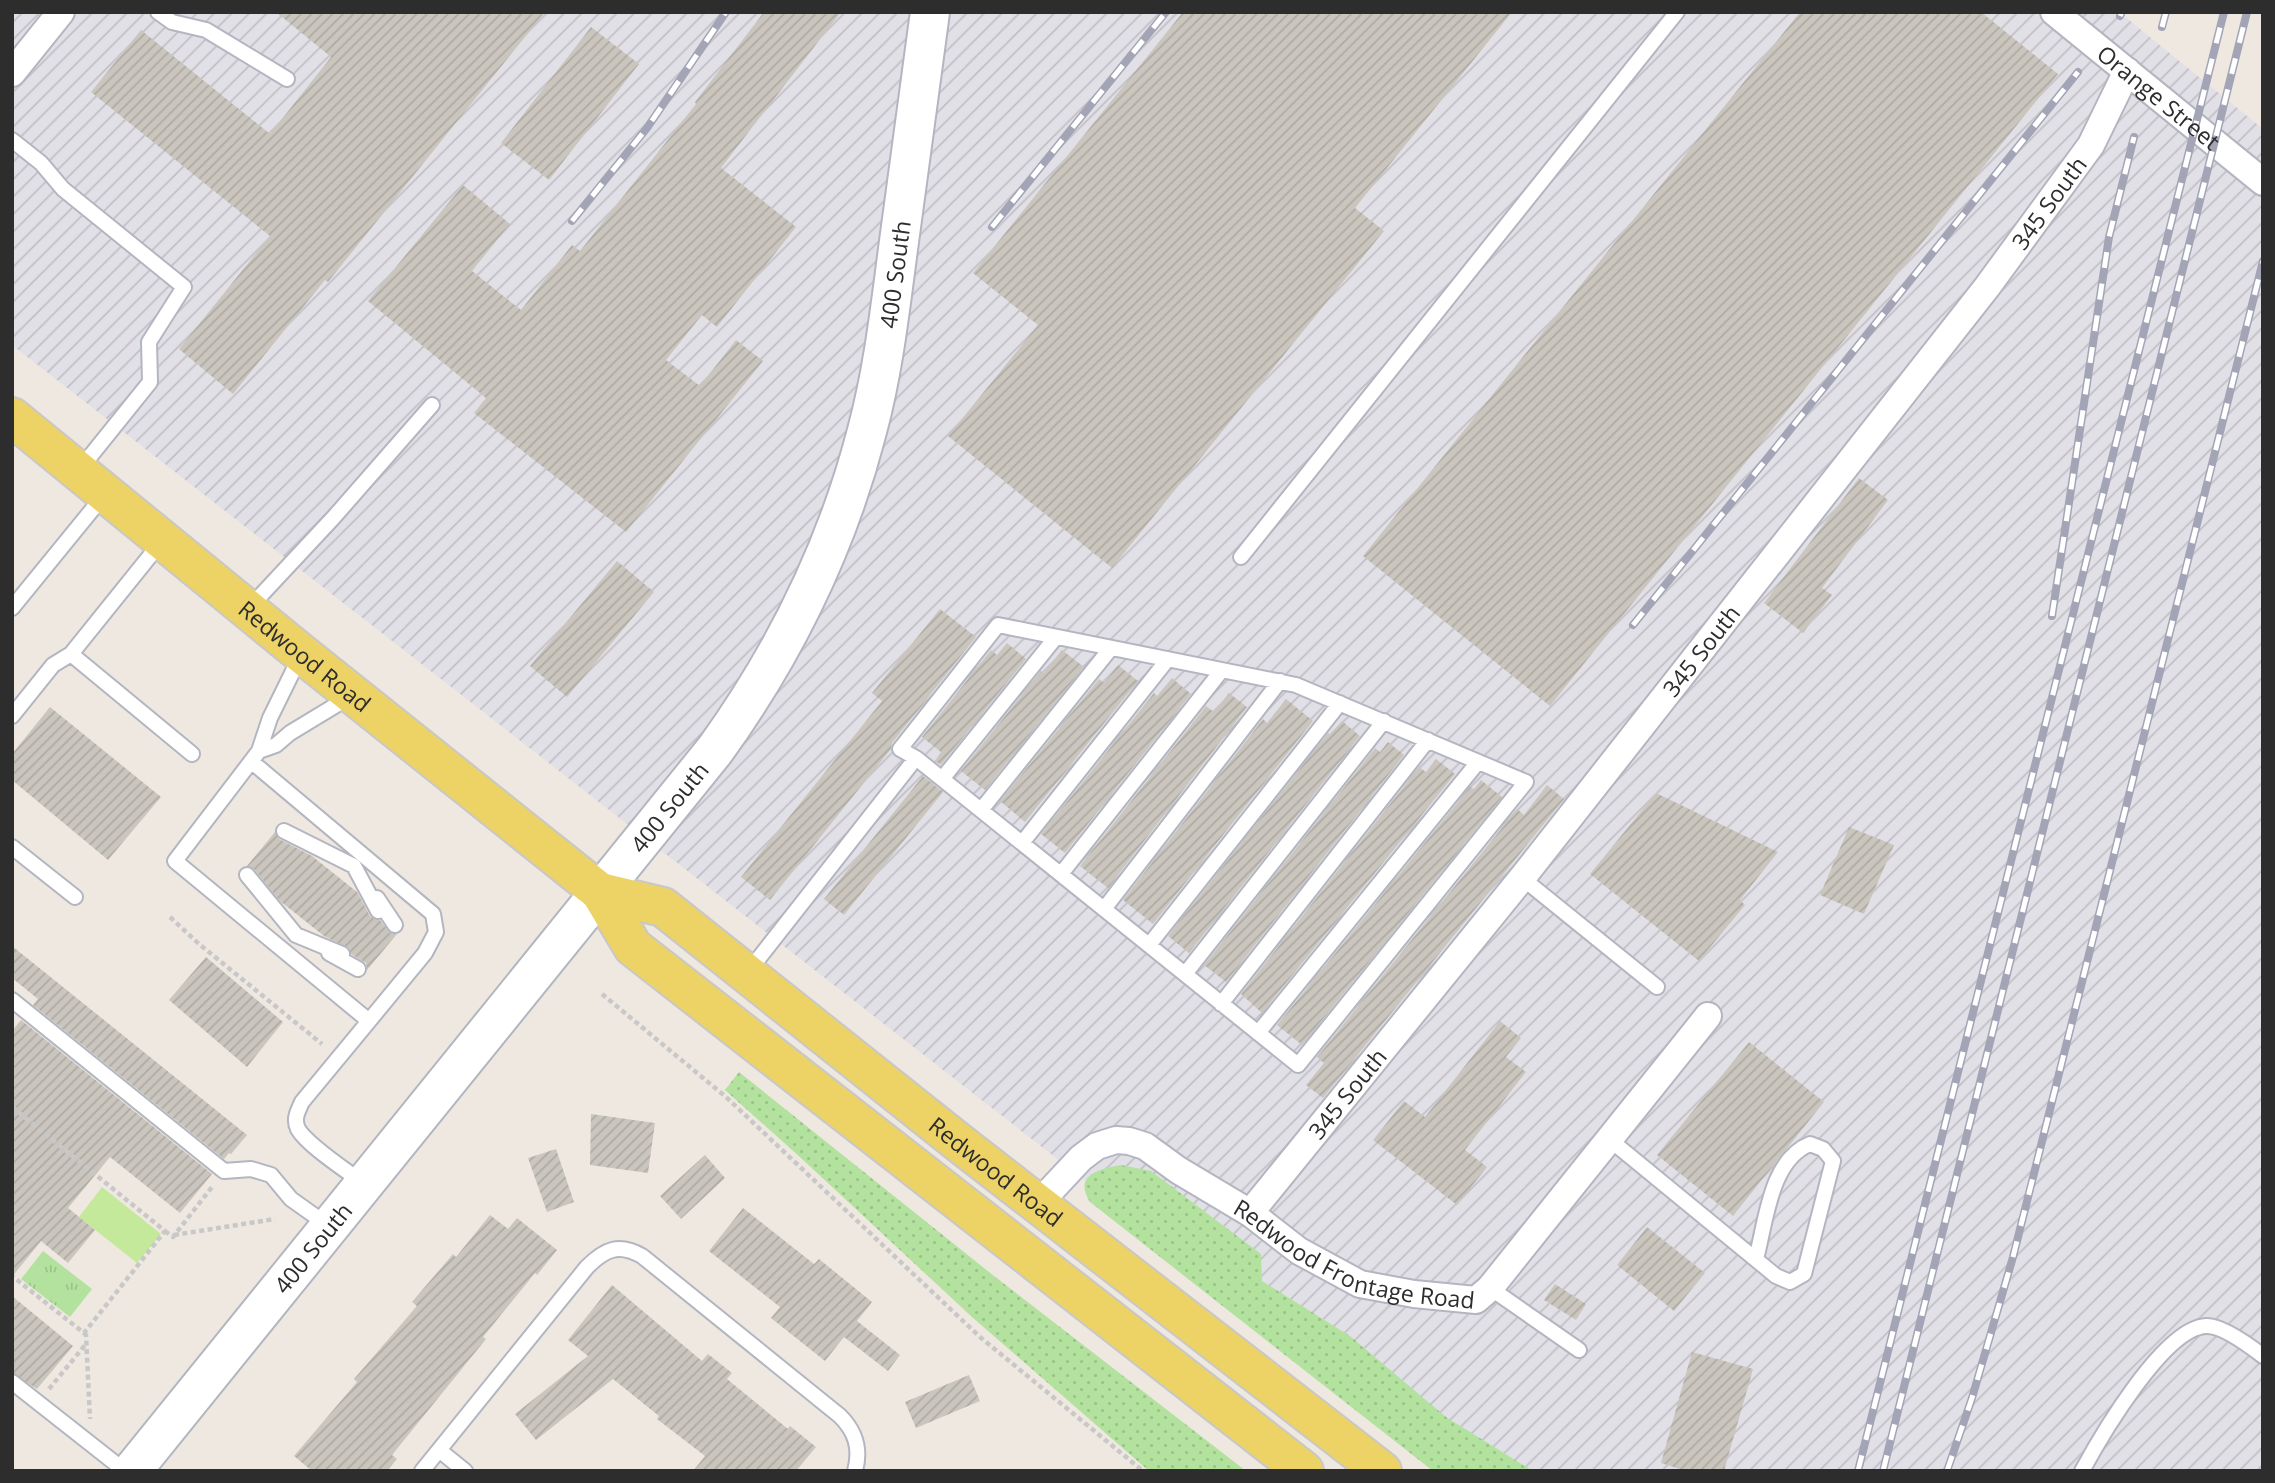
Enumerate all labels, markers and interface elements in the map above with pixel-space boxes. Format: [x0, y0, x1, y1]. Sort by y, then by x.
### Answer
street label: Orange Street [2090, 37, 2227, 157]
street label: 345 South [2004, 150, 2094, 256]
street label: 400 South [872, 218, 918, 330]
street label: Redwood Road [232, 593, 378, 719]
street label: 345 South [1655, 598, 1747, 703]
street label: 400 South [622, 755, 715, 859]
street label: 345 South [1301, 1041, 1394, 1146]
street label: Redwood Road [922, 1109, 1070, 1234]
street label: Redwood Frontage Road [1228, 1191, 1476, 1316]
street label: 400 South [266, 1196, 359, 1300]

